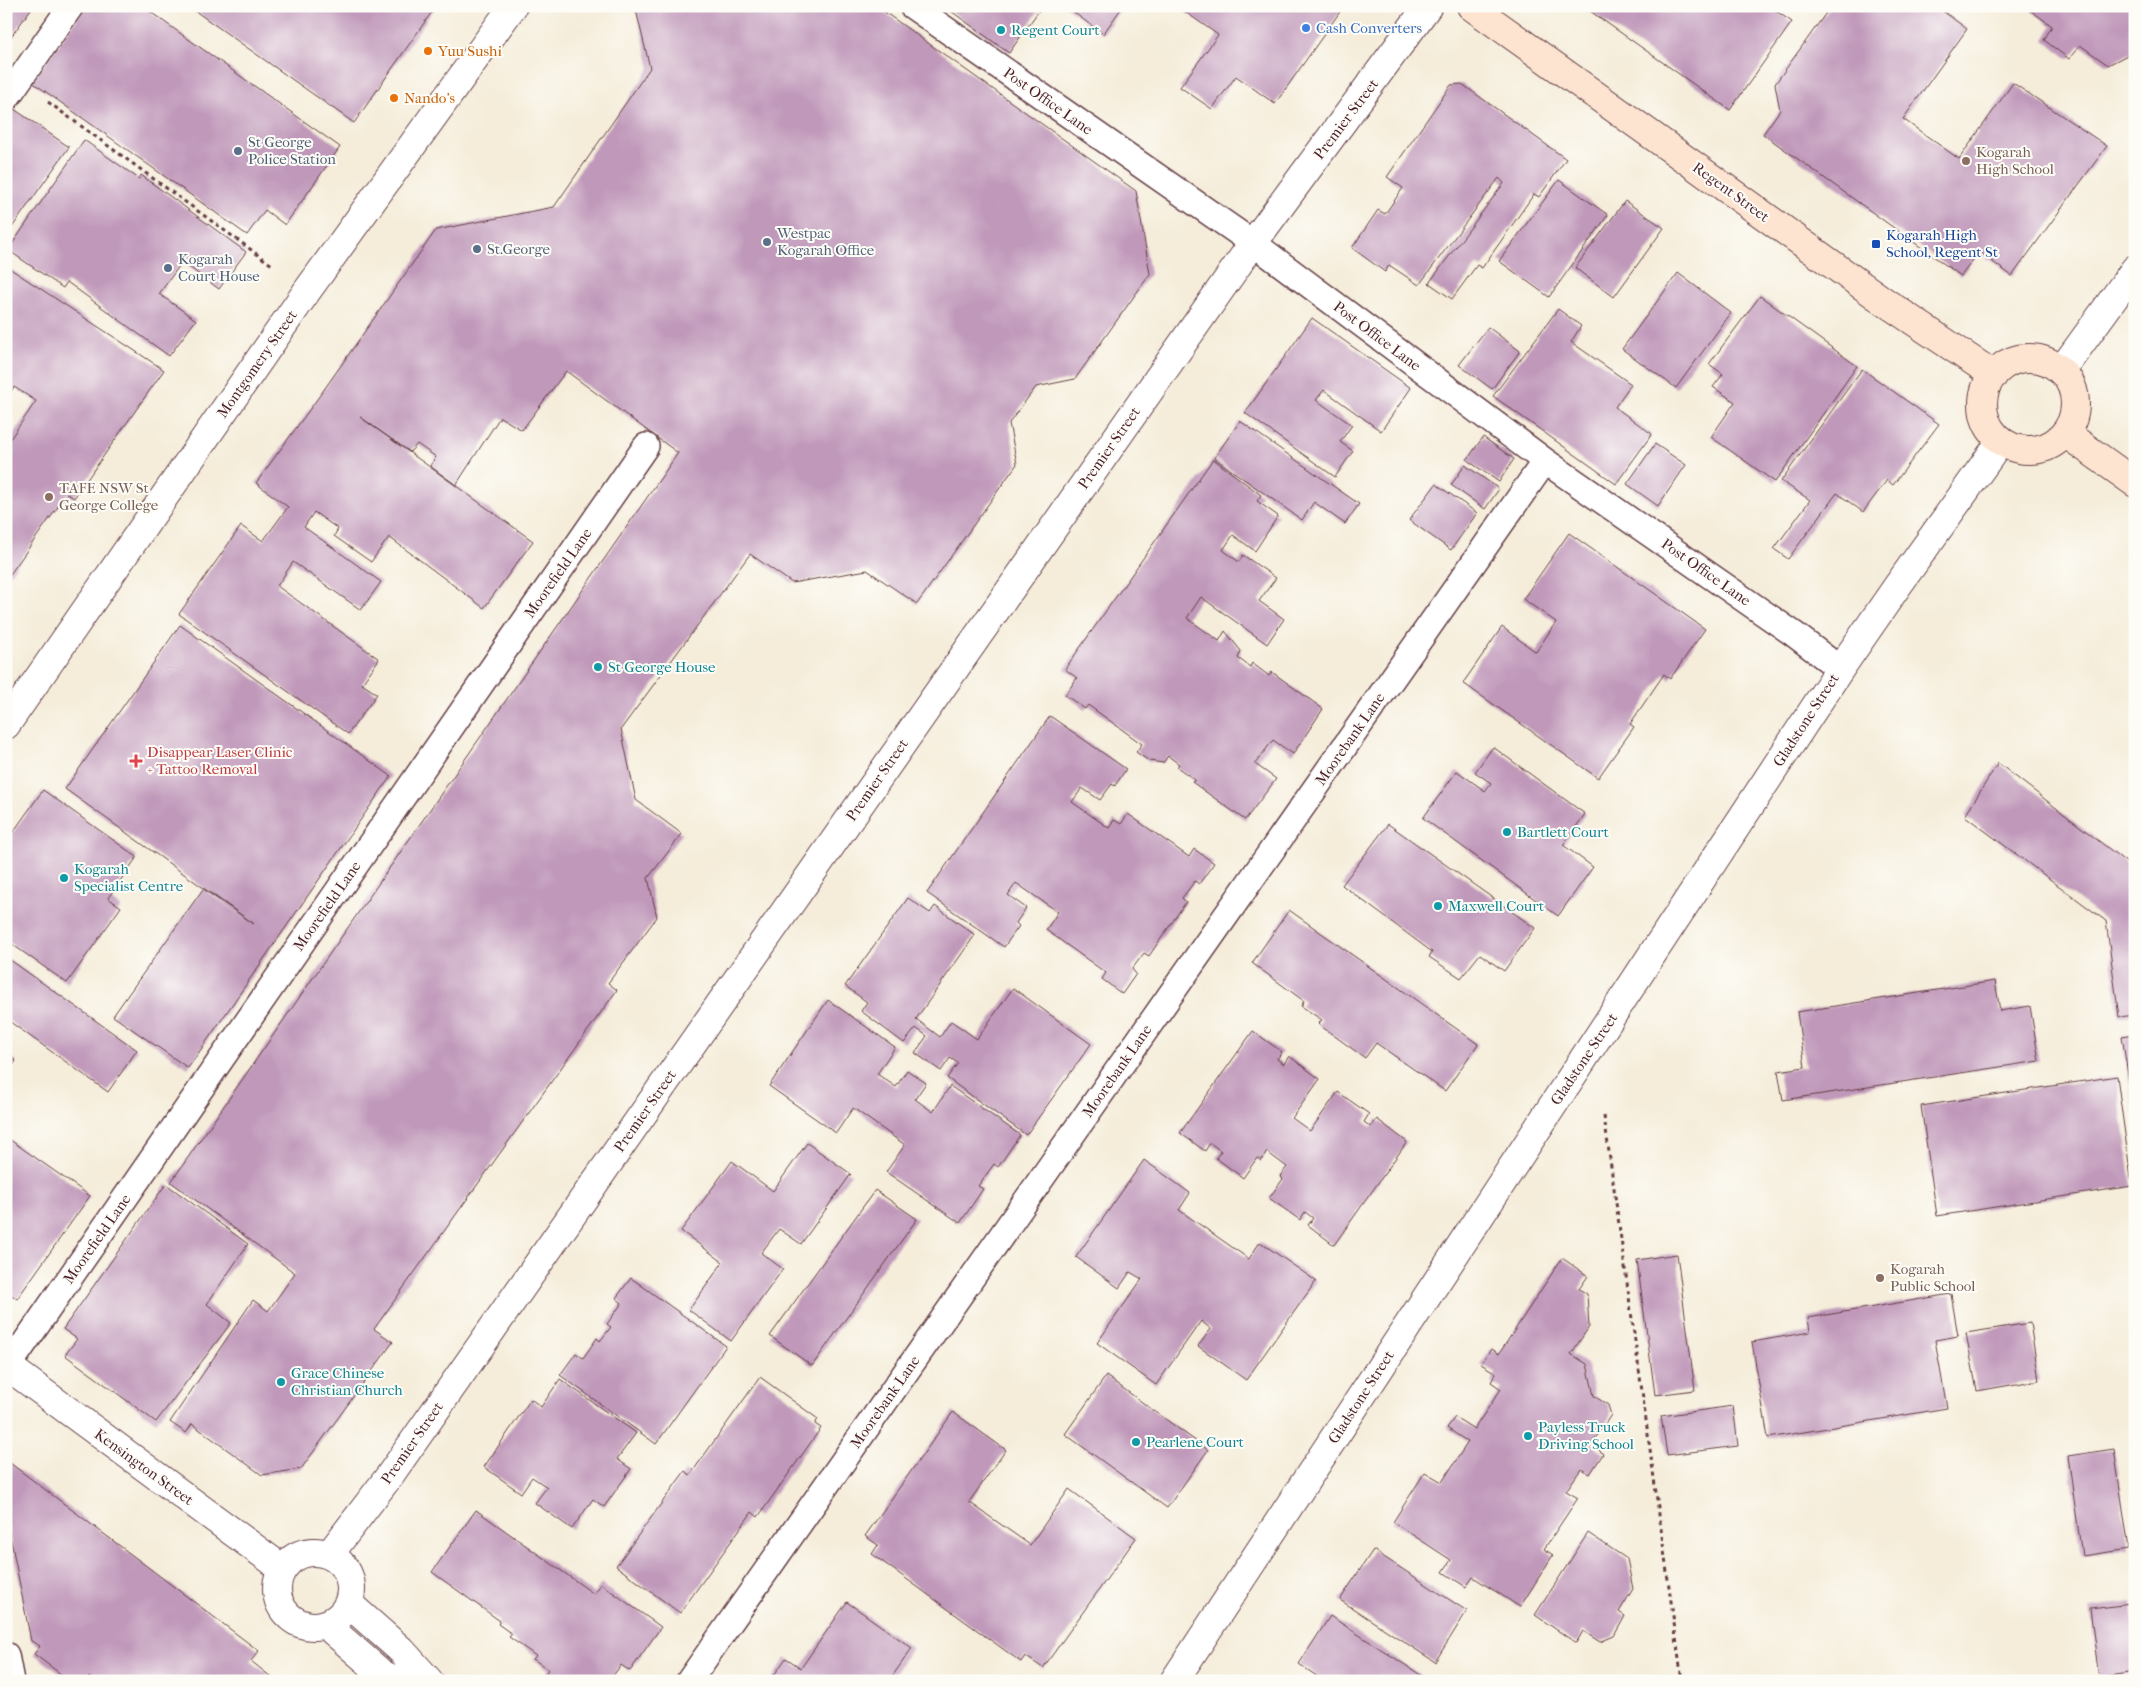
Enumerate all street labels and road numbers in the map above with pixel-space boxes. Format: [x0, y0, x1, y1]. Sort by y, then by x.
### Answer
street label: Post Office Lane [1000, 64, 1097, 139]
street label: Premier Street [1310, 75, 1383, 163]
street label: Regent Street [1689, 158, 1773, 226]
street label: Post Office Lane [1330, 297, 1425, 375]
street label: Montgomery Street [213, 306, 301, 421]
street label: Premier Street [1074, 403, 1144, 493]
street label: Moorefield Lane [520, 524, 596, 621]
street label: Post Office Lane [1658, 535, 1755, 610]
street label: Gladstone Street [1769, 670, 1843, 770]
street label: Moorebank Lane [1311, 689, 1389, 789]
street label: Premier Street [842, 735, 912, 825]
street label: Moorefield Lane [289, 857, 365, 954]
street label: Gladstone Street [1547, 1009, 1622, 1108]
street label: Moorebank Lane [1078, 1021, 1156, 1121]
street label: Premier Street [610, 1066, 680, 1156]
street label: Moorefield Lane [59, 1190, 135, 1287]
street label: Gladstone Street [1324, 1347, 1398, 1447]
street label: Moorebank Lane [846, 1352, 924, 1452]
street label: Premier Street [377, 1398, 447, 1488]
street label: Kensington Street [91, 1425, 198, 1509]

